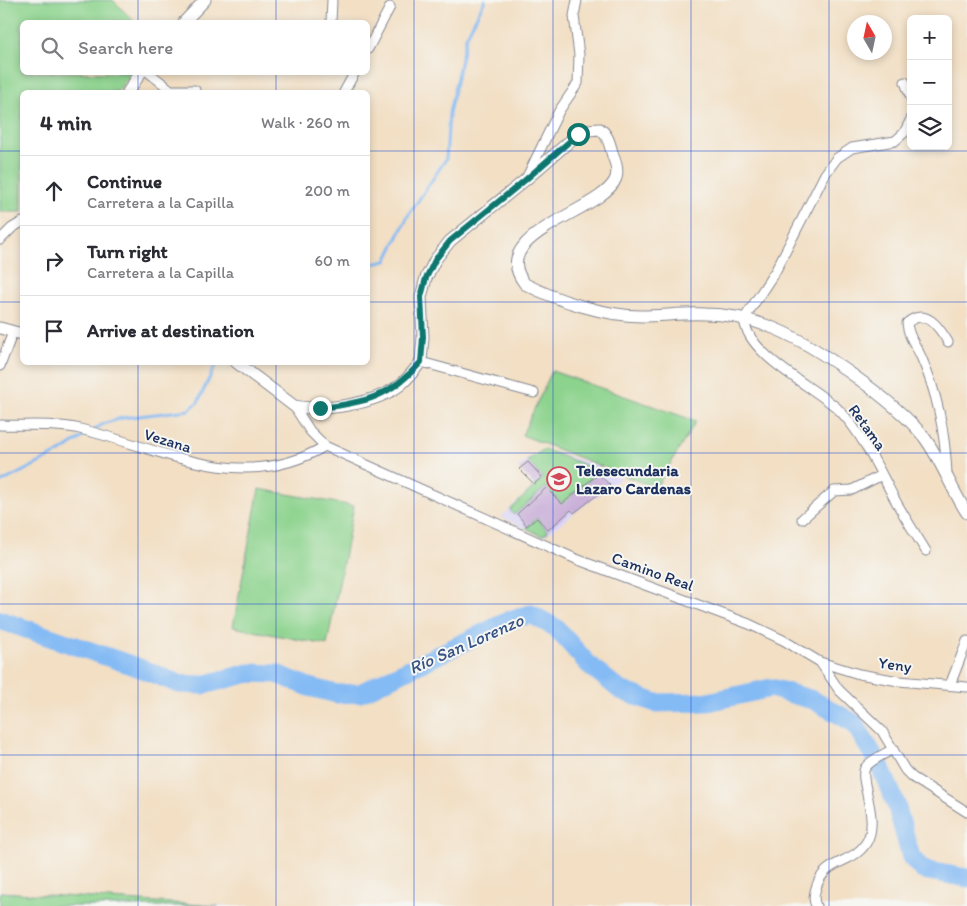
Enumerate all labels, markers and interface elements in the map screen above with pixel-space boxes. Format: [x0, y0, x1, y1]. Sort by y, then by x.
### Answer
north arrow [847, 15, 892, 60]
map controls [907, 15, 952, 150]
button: + [907, 15, 952, 60]
search box [20, 20, 370, 75]
icon: search [38, 34, 66, 62]
text: Search here [78, 36, 173, 59]
button: − [907, 60, 952, 105]
button: layers [907, 105, 952, 150]
text: 4 min [40, 110, 92, 135]
text: Walk · 260 m [261, 113, 350, 132]
route start [567, 123, 590, 146]
text: Continue [87, 170, 162, 193]
icon: ahead [40, 177, 68, 205]
text: 200 m [305, 181, 350, 200]
text: Carretera a la Capilla [87, 193, 234, 212]
text: Turn right [87, 240, 168, 263]
icon: right [40, 247, 68, 275]
text: 60 m [315, 251, 350, 270]
text: Carretera a la Capilla [87, 263, 234, 282]
icon: arrive [40, 317, 68, 345]
text: Arrive at destination [87, 319, 254, 342]
route end [309, 397, 332, 420]
street label: Retama [845, 401, 891, 455]
street label: Vezana [142, 424, 194, 457]
place label: Telesecundaria Lazaro Cardenas [575, 461, 691, 498]
school or university icon: Telesecundaria Lazaro Cardenas [546, 466, 572, 492]
street label: Camino Real [609, 548, 697, 595]
water label: Río San Lorenzo [405, 609, 528, 679]
street label: Yeny [877, 653, 913, 676]

